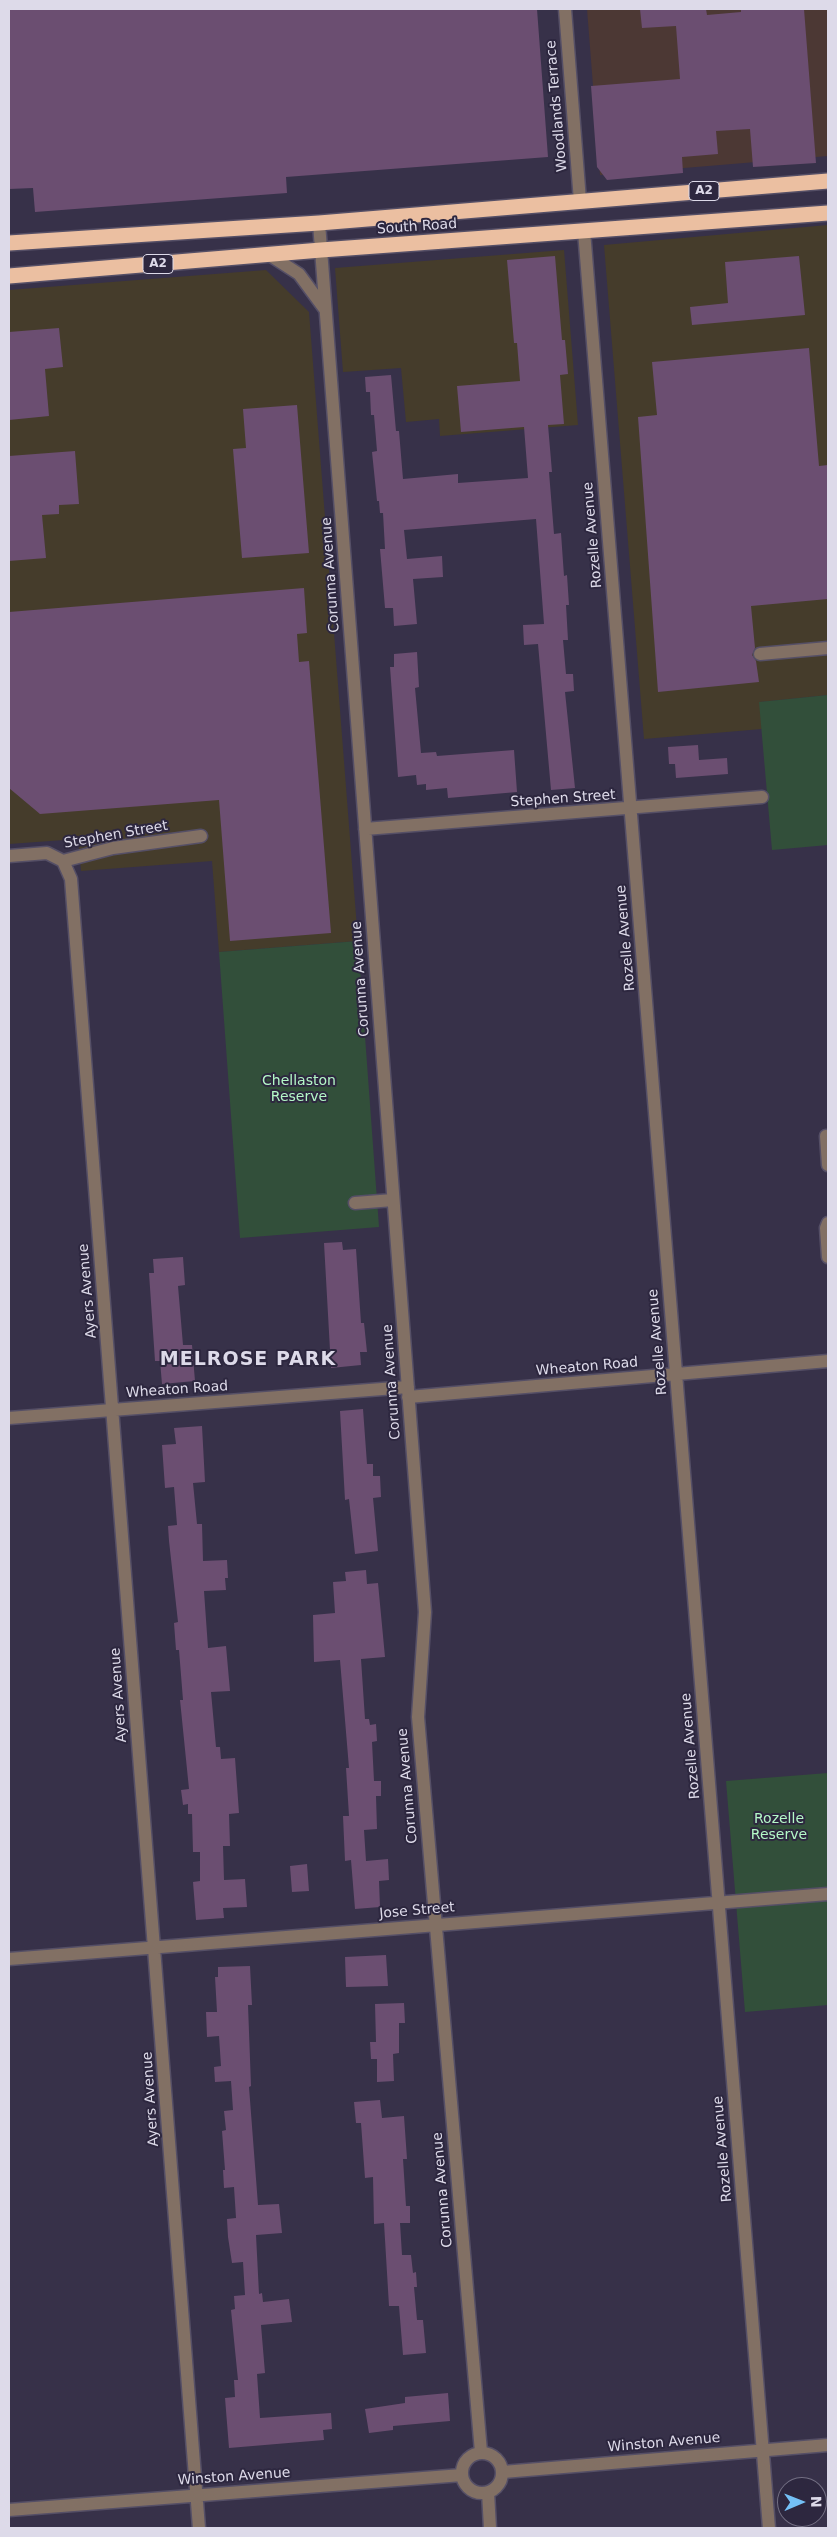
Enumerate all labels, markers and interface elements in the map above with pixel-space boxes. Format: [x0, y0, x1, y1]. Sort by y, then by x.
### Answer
street label: Woodlands Terrace [543, 40, 571, 172]
road number: A2 [689, 182, 719, 200]
street label: South Road [376, 216, 458, 238]
road number: A2 [143, 254, 173, 274]
street label: Rozelle Avenue [580, 481, 606, 589]
street label: Corunna Avenue [319, 517, 343, 633]
street label: Stephen Street [510, 787, 616, 811]
street label: Stephen Street [63, 818, 169, 852]
street label: Rozelle Avenue [613, 884, 639, 992]
street label: Corunna Avenue [349, 921, 373, 1037]
park label: Chellaston Reserve [262, 1073, 336, 1106]
street label: Ayers Avenue [75, 1243, 101, 1339]
street label: Rozelle Avenue [645, 1288, 671, 1396]
street label: Corunna Avenue [380, 1324, 404, 1440]
district label: MELROSE PARK [158, 1349, 338, 1371]
street label: Wheaton Road [535, 1354, 639, 1380]
street label: Wheaton Road [125, 1378, 229, 1402]
street label: Ayers Avenue [107, 1647, 131, 1743]
street label: Rozelle Avenue [678, 1692, 704, 1800]
street label: Corunna Avenue [395, 1728, 421, 1844]
park label: Rozelle Reserve [751, 1811, 807, 1844]
street label: Jose Street [379, 1899, 455, 1923]
street label: Ayers Avenue [139, 2051, 163, 2147]
street label: Rozelle Avenue [710, 2095, 736, 2203]
street label: Corunna Avenue [430, 2132, 456, 2248]
street label: Winston Avenue [607, 2430, 721, 2456]
street label: Winston Avenue [177, 2465, 291, 2489]
north arrow [777, 2477, 827, 2527]
text: N [808, 2496, 824, 2508]

